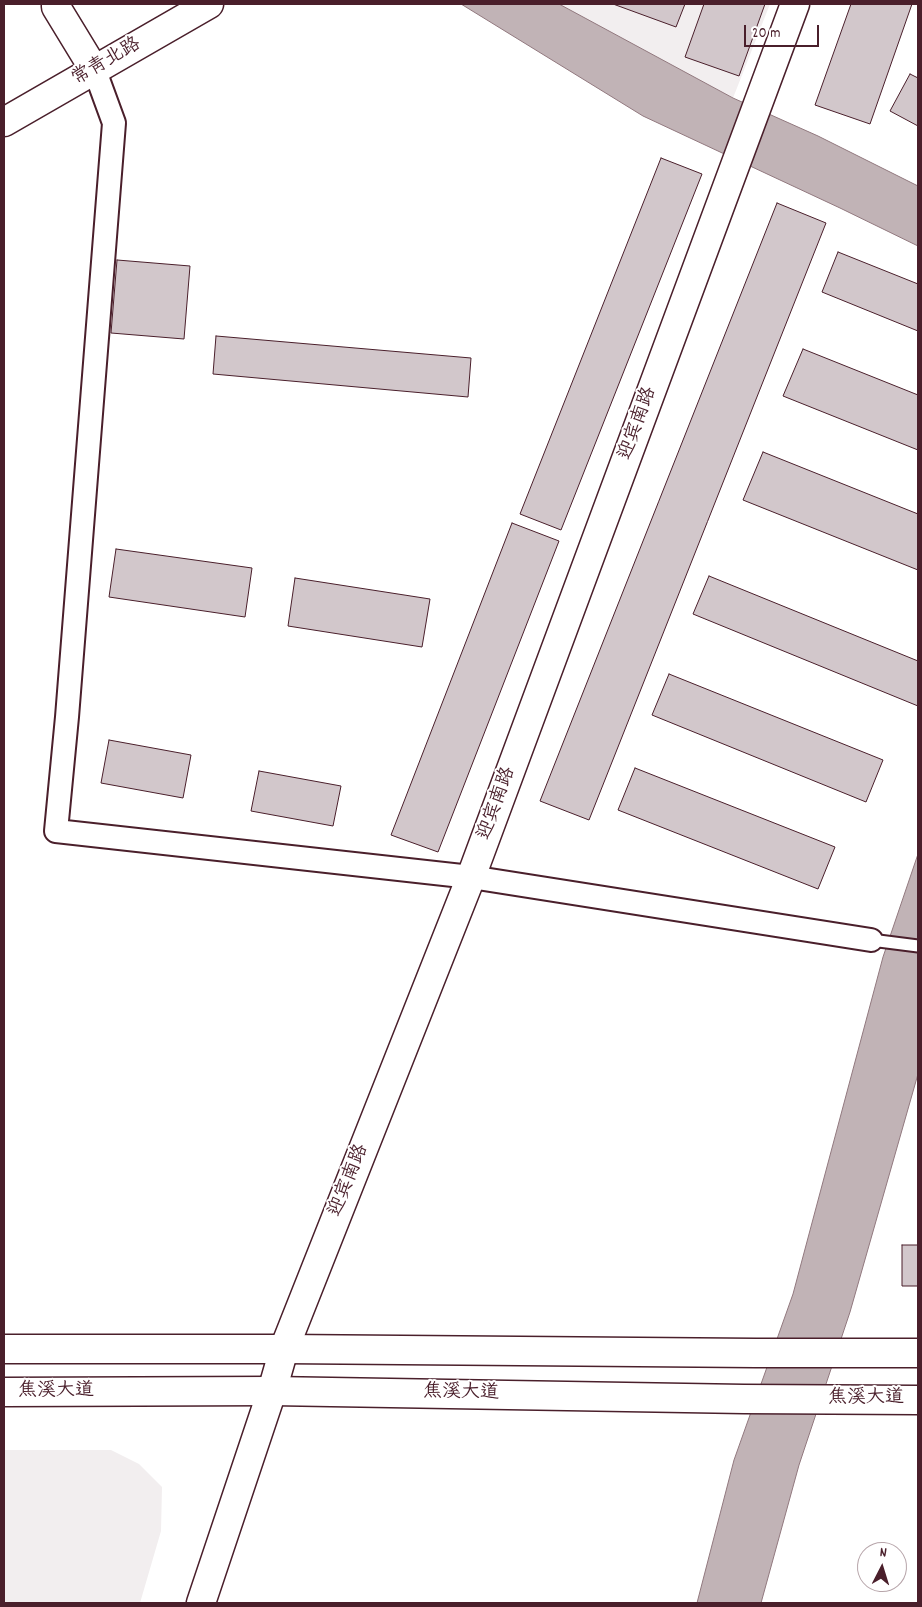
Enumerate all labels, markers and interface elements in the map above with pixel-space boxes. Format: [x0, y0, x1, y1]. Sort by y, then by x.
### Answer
scale bar [747, 15, 822, 47]
text: 20 m [752, 23, 780, 45]
street label: 常青北路 [68, 34, 146, 92]
street label: 迎宾南路 [615, 384, 663, 464]
street label: 迎宾南路 [474, 764, 522, 844]
street label: 迎宾南路 [325, 1141, 375, 1221]
street label: 焦溪大道 [18, 1381, 94, 1403]
street label: 焦溪大道 [423, 1382, 499, 1406]
street label: 焦溪大道 [828, 1388, 904, 1410]
north arrow [857, 1542, 907, 1592]
text: N [879, 1543, 888, 1563]

